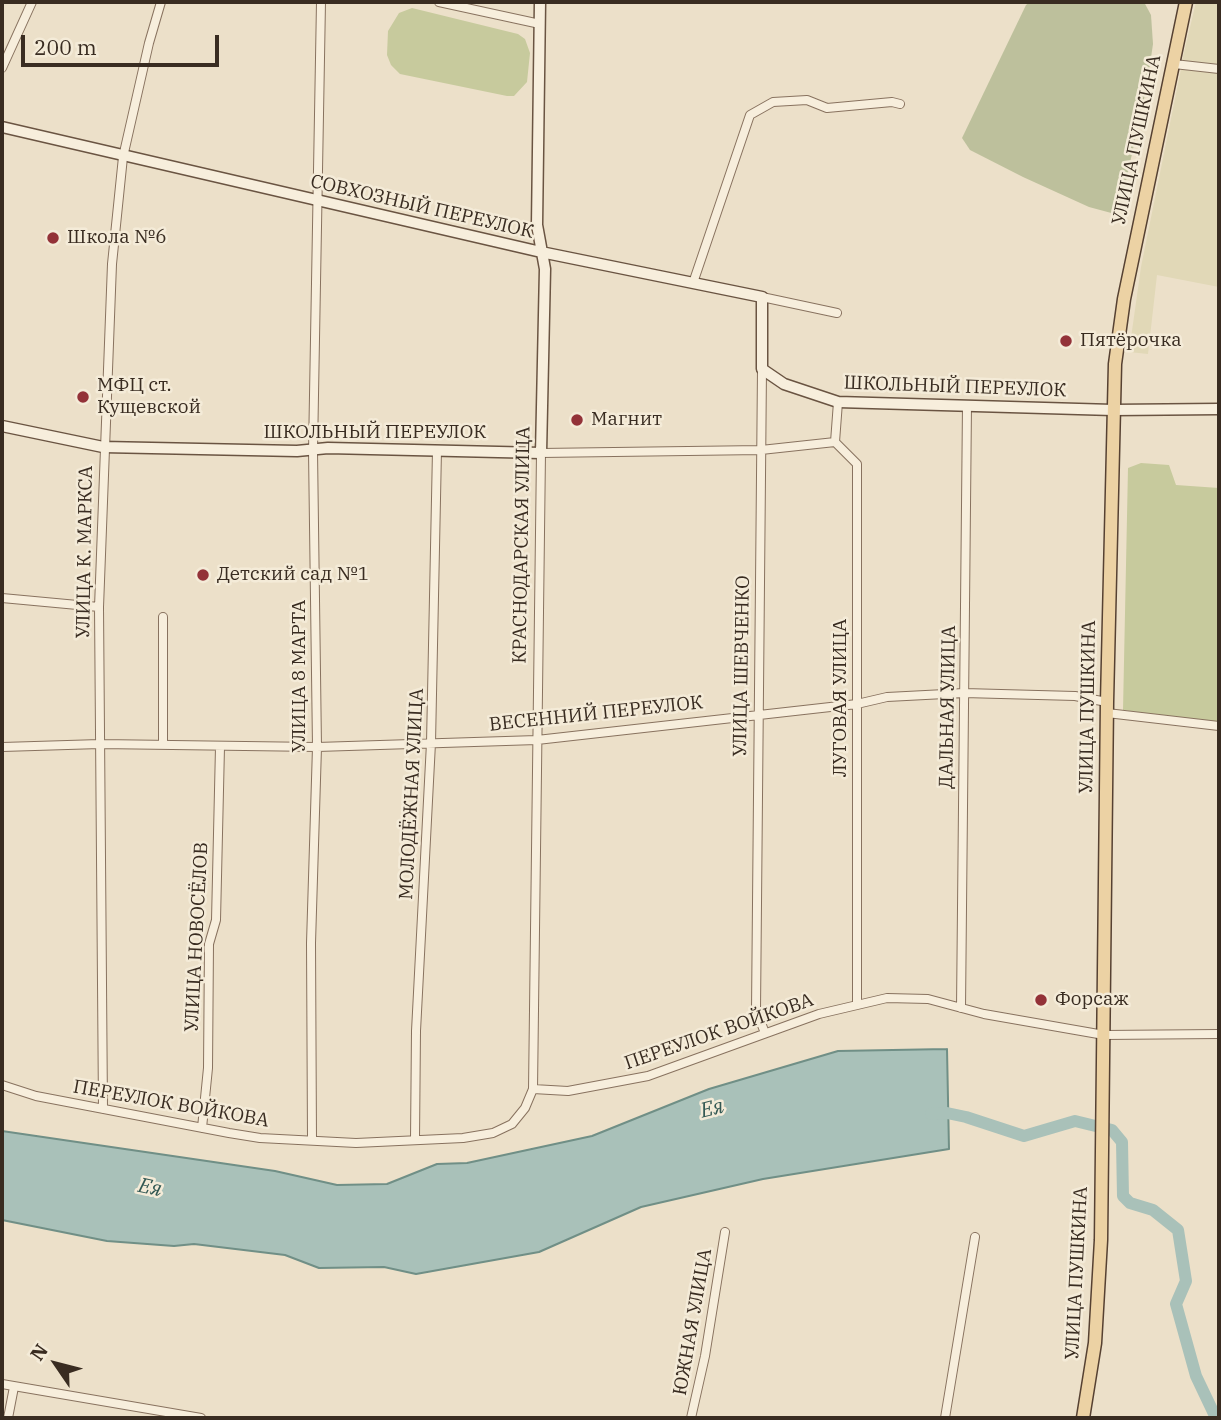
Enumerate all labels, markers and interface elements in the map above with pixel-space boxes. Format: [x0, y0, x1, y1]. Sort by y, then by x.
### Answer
scale bar [24, 21, 222, 65]
text: 200 m [34, 33, 97, 61]
street label: УЛИЦА ПУШКИНА [1108, 53, 1166, 227]
street label: СОВХОЗНЫЙ ПЕРЕУЛОК [308, 170, 536, 244]
place label: Школа №6 [67, 227, 167, 249]
marker: Школа №6 [45, 230, 61, 246]
place label: Пятёрочка [1080, 330, 1182, 352]
marker: Пятёрочка [1058, 333, 1074, 349]
street label: ШКОЛЬНЫЙ ПЕРЕУЛОК [843, 372, 1067, 402]
place label: МФЦ ст. Кущевской [97, 375, 201, 419]
marker: МФЦ ст. Кущевской [75, 389, 91, 405]
place label: Магнит [591, 409, 662, 431]
marker: Магнит [569, 412, 585, 428]
street label: ШКОЛЬНЫЙ ПЕРЕУЛОК [264, 422, 486, 444]
street label: КРАСНОДАРСКАЯ УЛИЦА [509, 426, 535, 664]
street label: УЛИЦА К. МАРКСА [72, 465, 98, 639]
place label: Детский сад №1 [217, 564, 369, 586]
marker: Детский сад №1 [195, 567, 211, 583]
street label: УЛИЦА ШЕВЧЕНКО [729, 575, 755, 757]
street label: УЛИЦА 8 МАРТА [289, 600, 311, 752]
street label: ЛУГОВАЯ УЛИЦА [830, 619, 852, 777]
street label: УЛИЦА ПУШКИНА [1075, 620, 1101, 794]
street label: ДАЛЬНАЯ УЛИЦА [935, 625, 961, 789]
street label: МОЛОДЁЖНАЯ УЛИЦА [395, 688, 429, 900]
street label: ВЕСЕННИЙ ПЕРЕУЛОК [488, 691, 704, 737]
street label: УЛИЦА НОВОСЁЛОВ [181, 842, 213, 1032]
street label: ПЕРЕУЛОК ВОЙКОВА [621, 989, 817, 1075]
place label: Форсаж [1055, 989, 1129, 1011]
marker: Форсаж [1033, 992, 1049, 1008]
street label: ПЕРЕУЛОК ВОЙКОВА [71, 1076, 271, 1132]
water label: Ея [698, 1094, 726, 1124]
water label: Ея [136, 1173, 164, 1203]
street label: УЛИЦА ПУШКИНА [1061, 1186, 1093, 1360]
street label: ЮЖНАЯ УЛИЦА [669, 1247, 717, 1397]
north arrow [21, 1329, 91, 1399]
text: N [25, 1339, 53, 1365]

